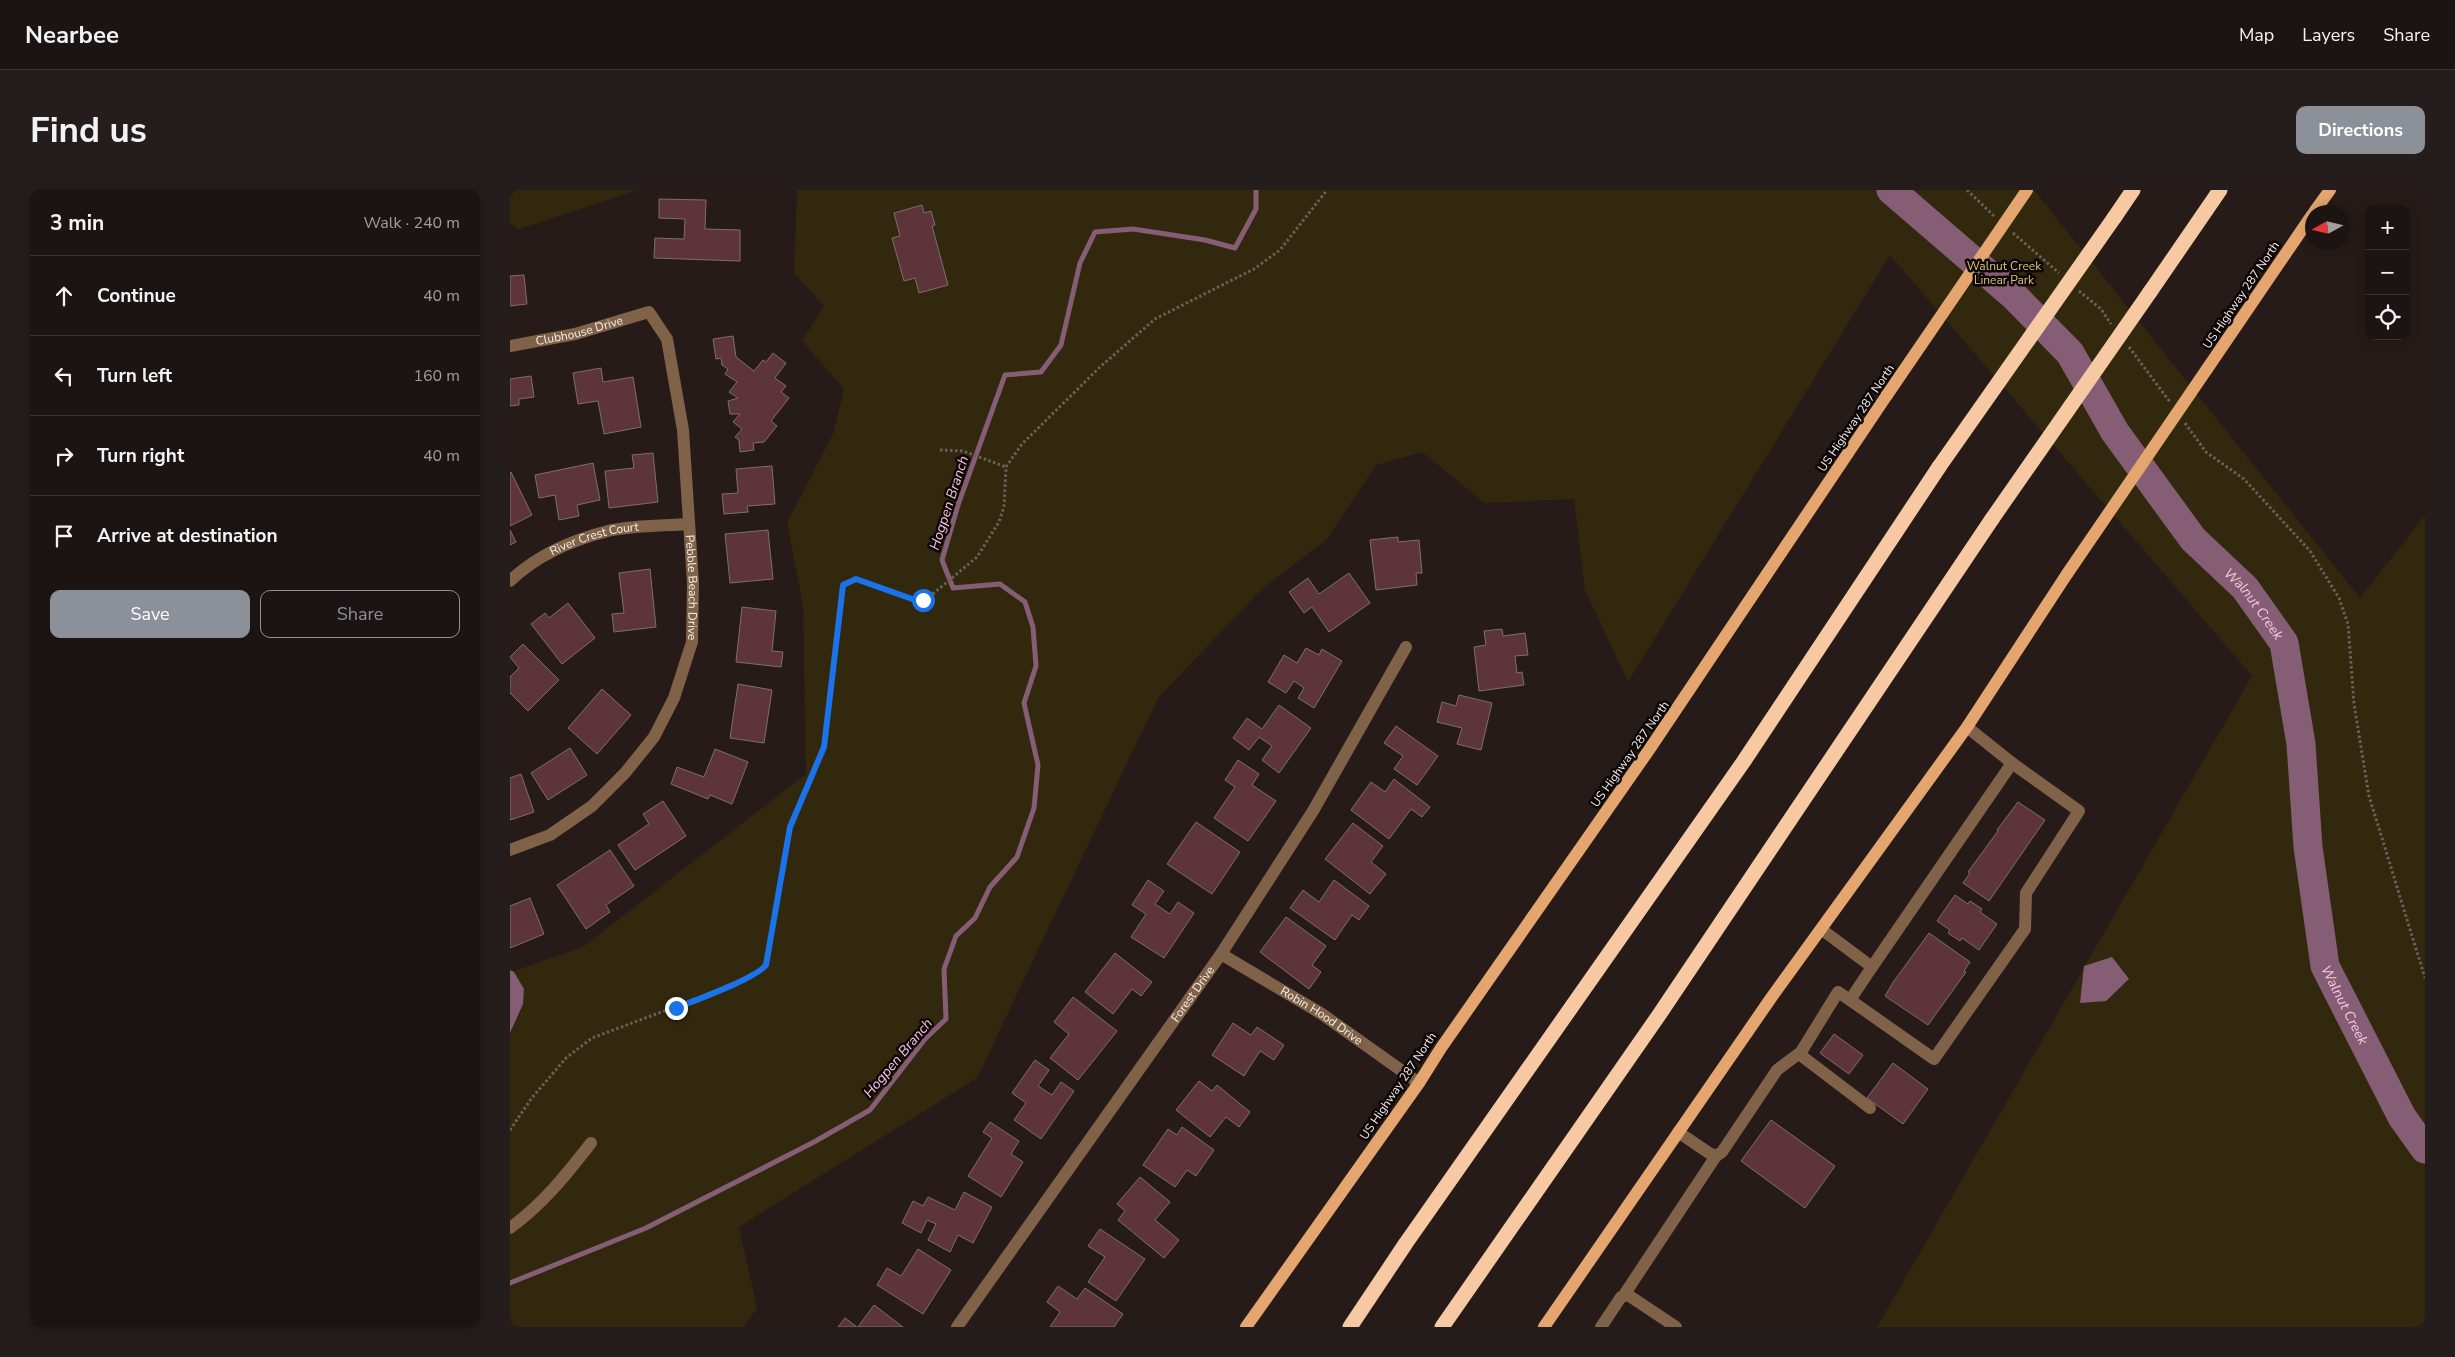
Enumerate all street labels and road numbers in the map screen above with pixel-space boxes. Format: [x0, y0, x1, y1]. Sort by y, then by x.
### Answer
street label: US Highway 287 North [2199, 238, 2283, 352]
street label: Clubhouse Drive [534, 312, 625, 349]
street label: US Highway 287 North [1814, 361, 1898, 475]
street label: River Crest Court [547, 519, 640, 559]
street label: Pebble Beach Drive [682, 534, 701, 640]
street label: US Highway 287 North [1587, 698, 1673, 810]
street label: Forest Drive [1167, 963, 1218, 1025]
street label: Robin Hood Drive [1277, 983, 1366, 1048]
street label: US Highway 287 North [1356, 1029, 1440, 1143]

